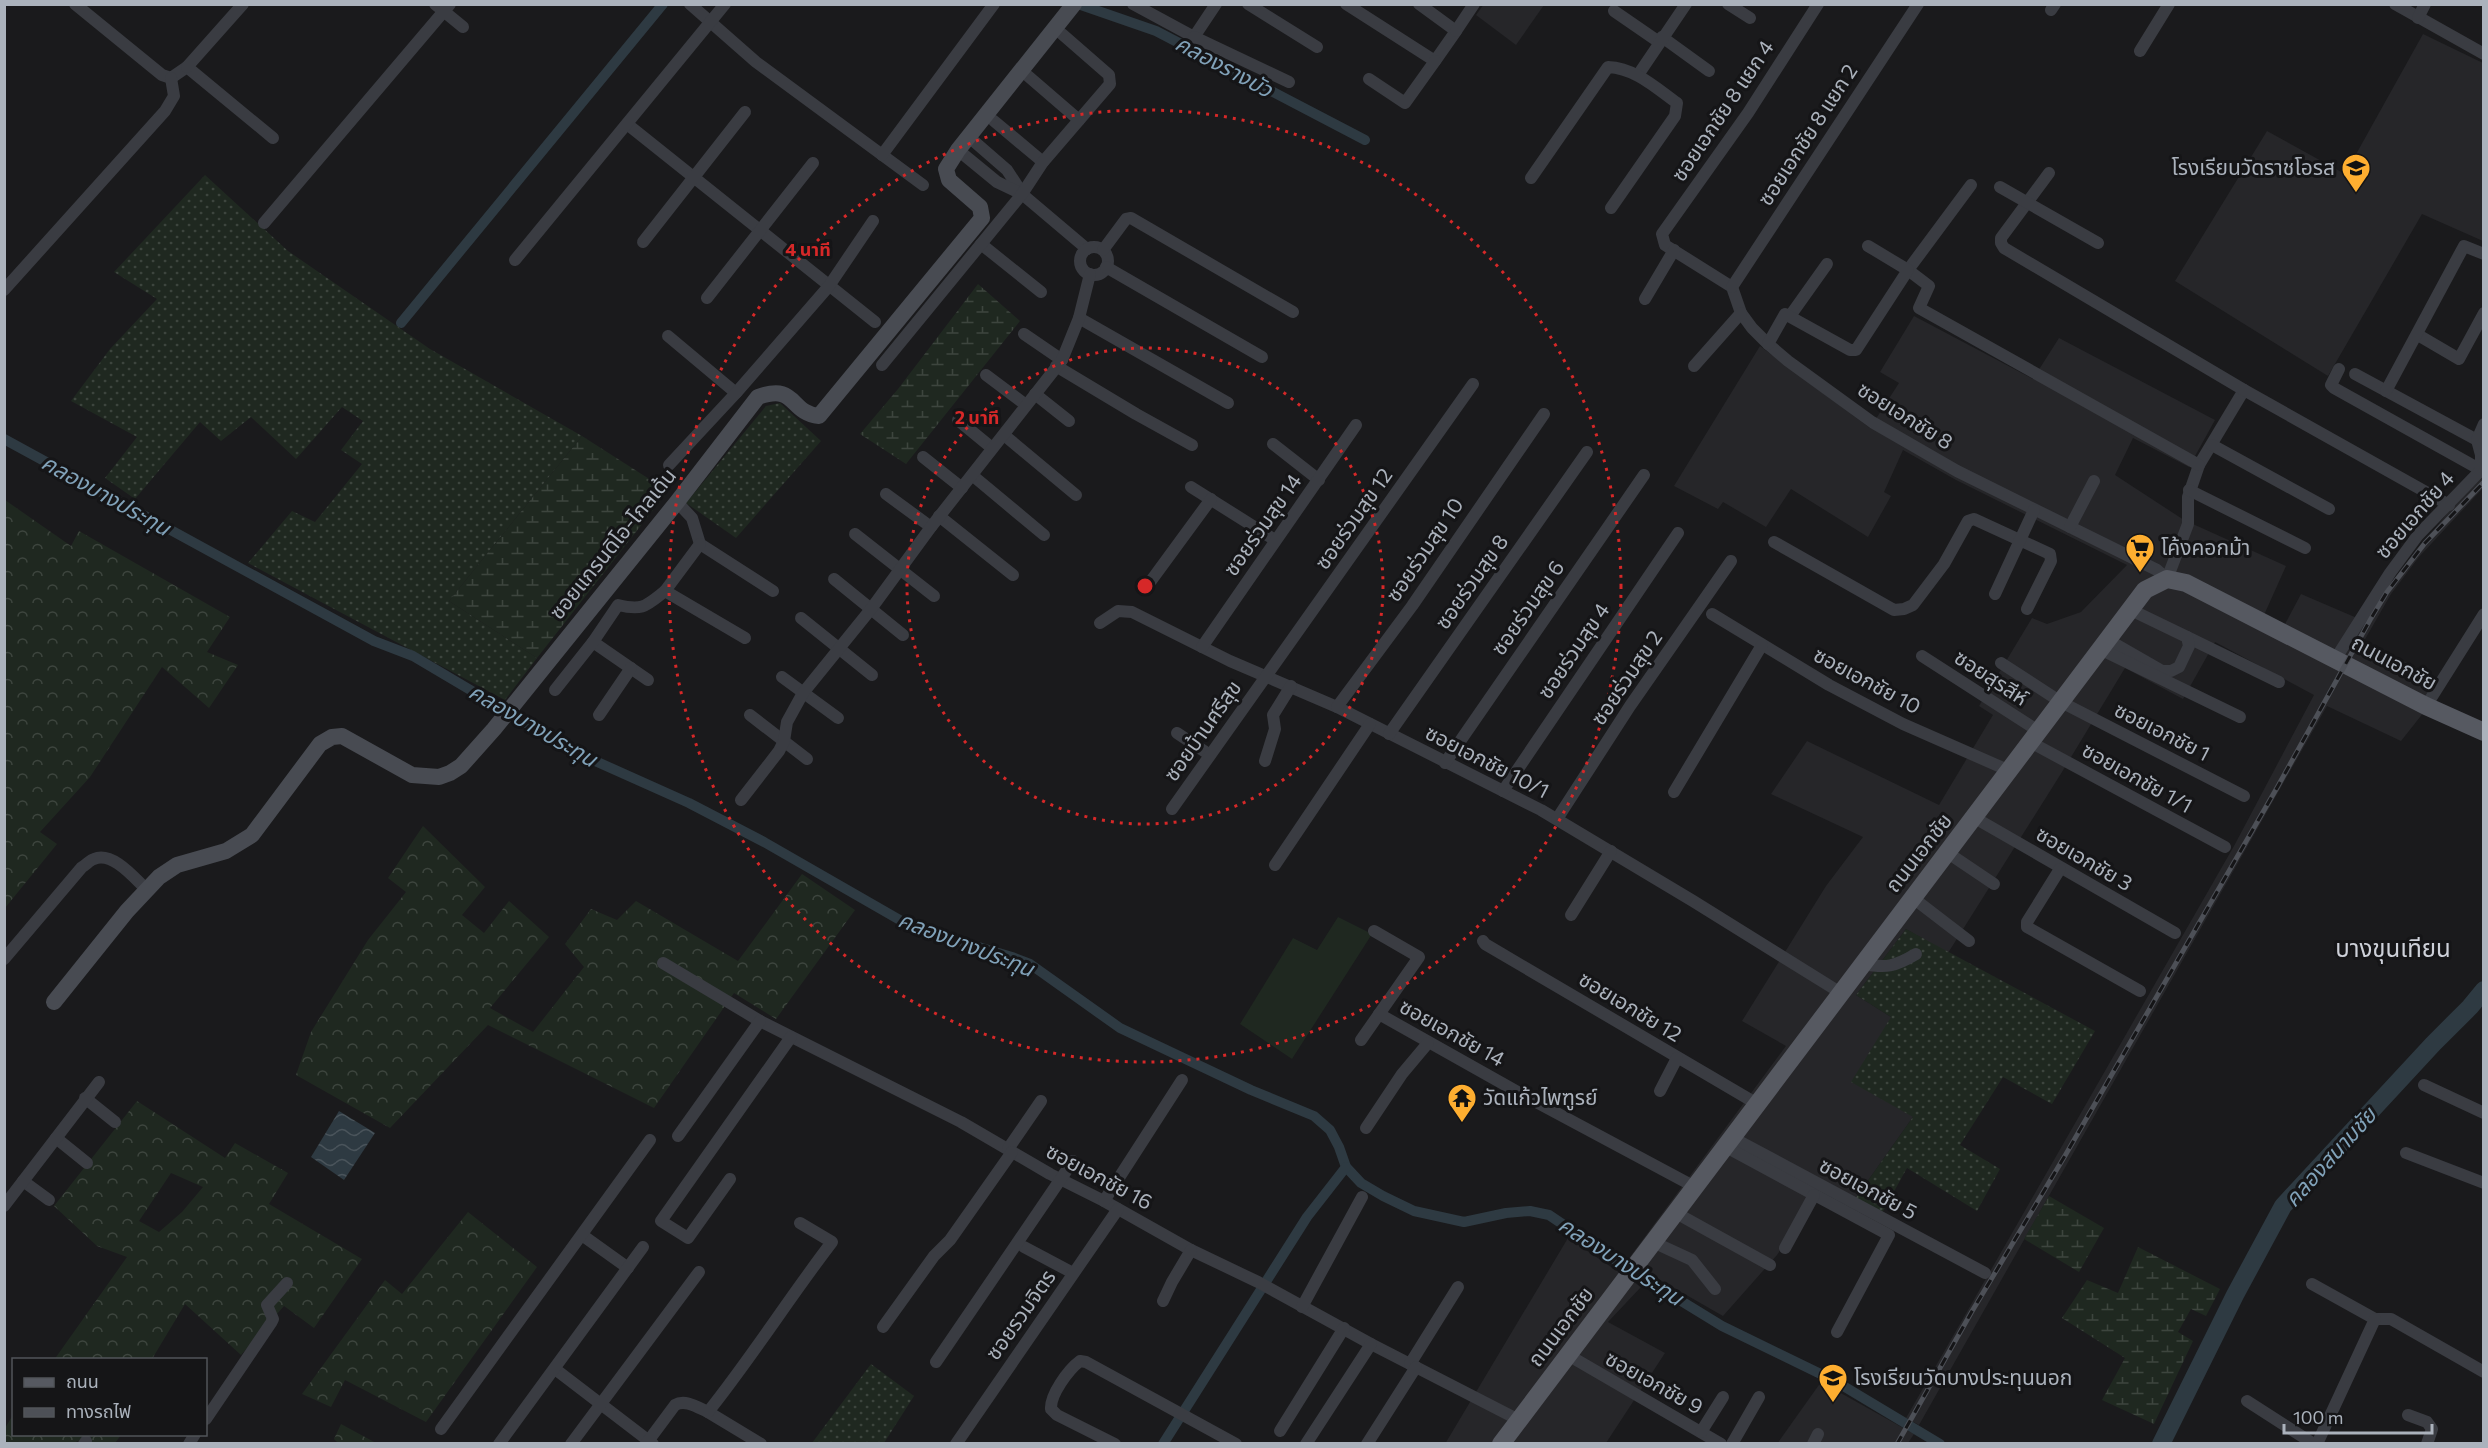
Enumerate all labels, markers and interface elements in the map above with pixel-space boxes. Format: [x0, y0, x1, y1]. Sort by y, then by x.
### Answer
water label: คลองรางบัว [1171, 29, 1278, 103]
street label: ซอยเอกชัย 8 แยก 4 [1665, 35, 1778, 185]
street label: ซอยเอกชัย 8 แยก 2 [1752, 59, 1862, 210]
school or university icon: โรงเรียนวัดราชโอรส [2340, 152, 2372, 194]
place label: โรงเรียนวัดราชโอรส [2171, 154, 2335, 179]
text: 4 นาที [785, 238, 831, 260]
street label: ซอยเอกชัย 8 [1854, 376, 1958, 454]
text: 2 นาที [955, 406, 999, 428]
water label: คลองบางประทุน [37, 448, 177, 543]
street label: ซอยแกรนดิโอ-โกลเด้น [543, 463, 680, 624]
street label: ซอยร่วมสุข 12 [1309, 463, 1398, 575]
street label: ซอยเอกชัย 4 [2369, 465, 2459, 563]
street label: ซอยร่วมสุข 14 [1217, 468, 1308, 581]
street label: ซอยร่วมสุข 10 [1380, 492, 1469, 607]
street label: ซอยร่วมสุข 8 [1429, 529, 1514, 634]
supermarket icon: โค้งคอกม้า [2124, 532, 2156, 574]
place label: โค้งคอกม้า [2161, 534, 2250, 559]
street label: ซอยร่วมสุข 6 [1485, 555, 1570, 660]
centre of rings [1135, 576, 1155, 596]
street label: ซอยร่วมสุข 4 [1532, 597, 1616, 704]
street label: ซอยร่วมสุข 2 [1585, 625, 1668, 730]
street label: ถนนเอกชัย [2348, 629, 2442, 695]
street label: ซอยเอกชัย 10 [1810, 641, 1925, 718]
street label: ซอยสุรสีห์ [1949, 644, 2034, 712]
street label: ซอยบ้านศรีสุข [1158, 675, 1247, 786]
water label: คลองบางประทุน [464, 677, 603, 774]
street label: ซอยเอกชัย 1 [2111, 696, 2215, 765]
street label: ซอยเอกชัย 10/1 [1422, 719, 1554, 803]
street label: ซอยเอกชัย 1/1 [2078, 736, 2197, 817]
street label: ถนนเอกชัย [1879, 808, 1956, 896]
street label: ซอยเอกชัย 3 [2032, 820, 2137, 895]
water label: คลองบางประทุน [894, 905, 1039, 983]
district label: บางขุนเทียน [2335, 933, 2451, 964]
street label: ซอยเอกชัย 12 [1575, 965, 1687, 1046]
street label: ซอยเอกชัย 14 [1396, 993, 1510, 1071]
temple icon: วัดแก้วไพฑูรย์ [1446, 1082, 1478, 1124]
place label: วัดแก้วไพฑูรย์ [1483, 1084, 1598, 1111]
water label: คลองสนามชัย [2278, 1100, 2382, 1212]
street label: ซอยเอกชัย 16 [1042, 1137, 1157, 1214]
street label: ซอยเอกชัย 5 [1816, 1152, 1922, 1224]
water label: คลองบางประทุน [1553, 1210, 1690, 1312]
street label: ซอยรวมจิตร [980, 1264, 1060, 1364]
street label: ถนนเอกชัย [1522, 1281, 1598, 1371]
street label: ซอยเอกชัย 9 [1602, 1345, 1708, 1419]
legend [12, 1358, 207, 1436]
school or university icon: โรงเรียนวัดบางประทุนนอก [1817, 1362, 1849, 1404]
place label: โรงเรียนวัดบางประทุนนอก [1854, 1364, 2072, 1391]
text: ถนน [66, 1370, 99, 1392]
scale bar [2284, 1397, 2432, 1435]
text: ทางรถไฟ [66, 1400, 131, 1422]
text: 100 m [2293, 1406, 2343, 1428]

